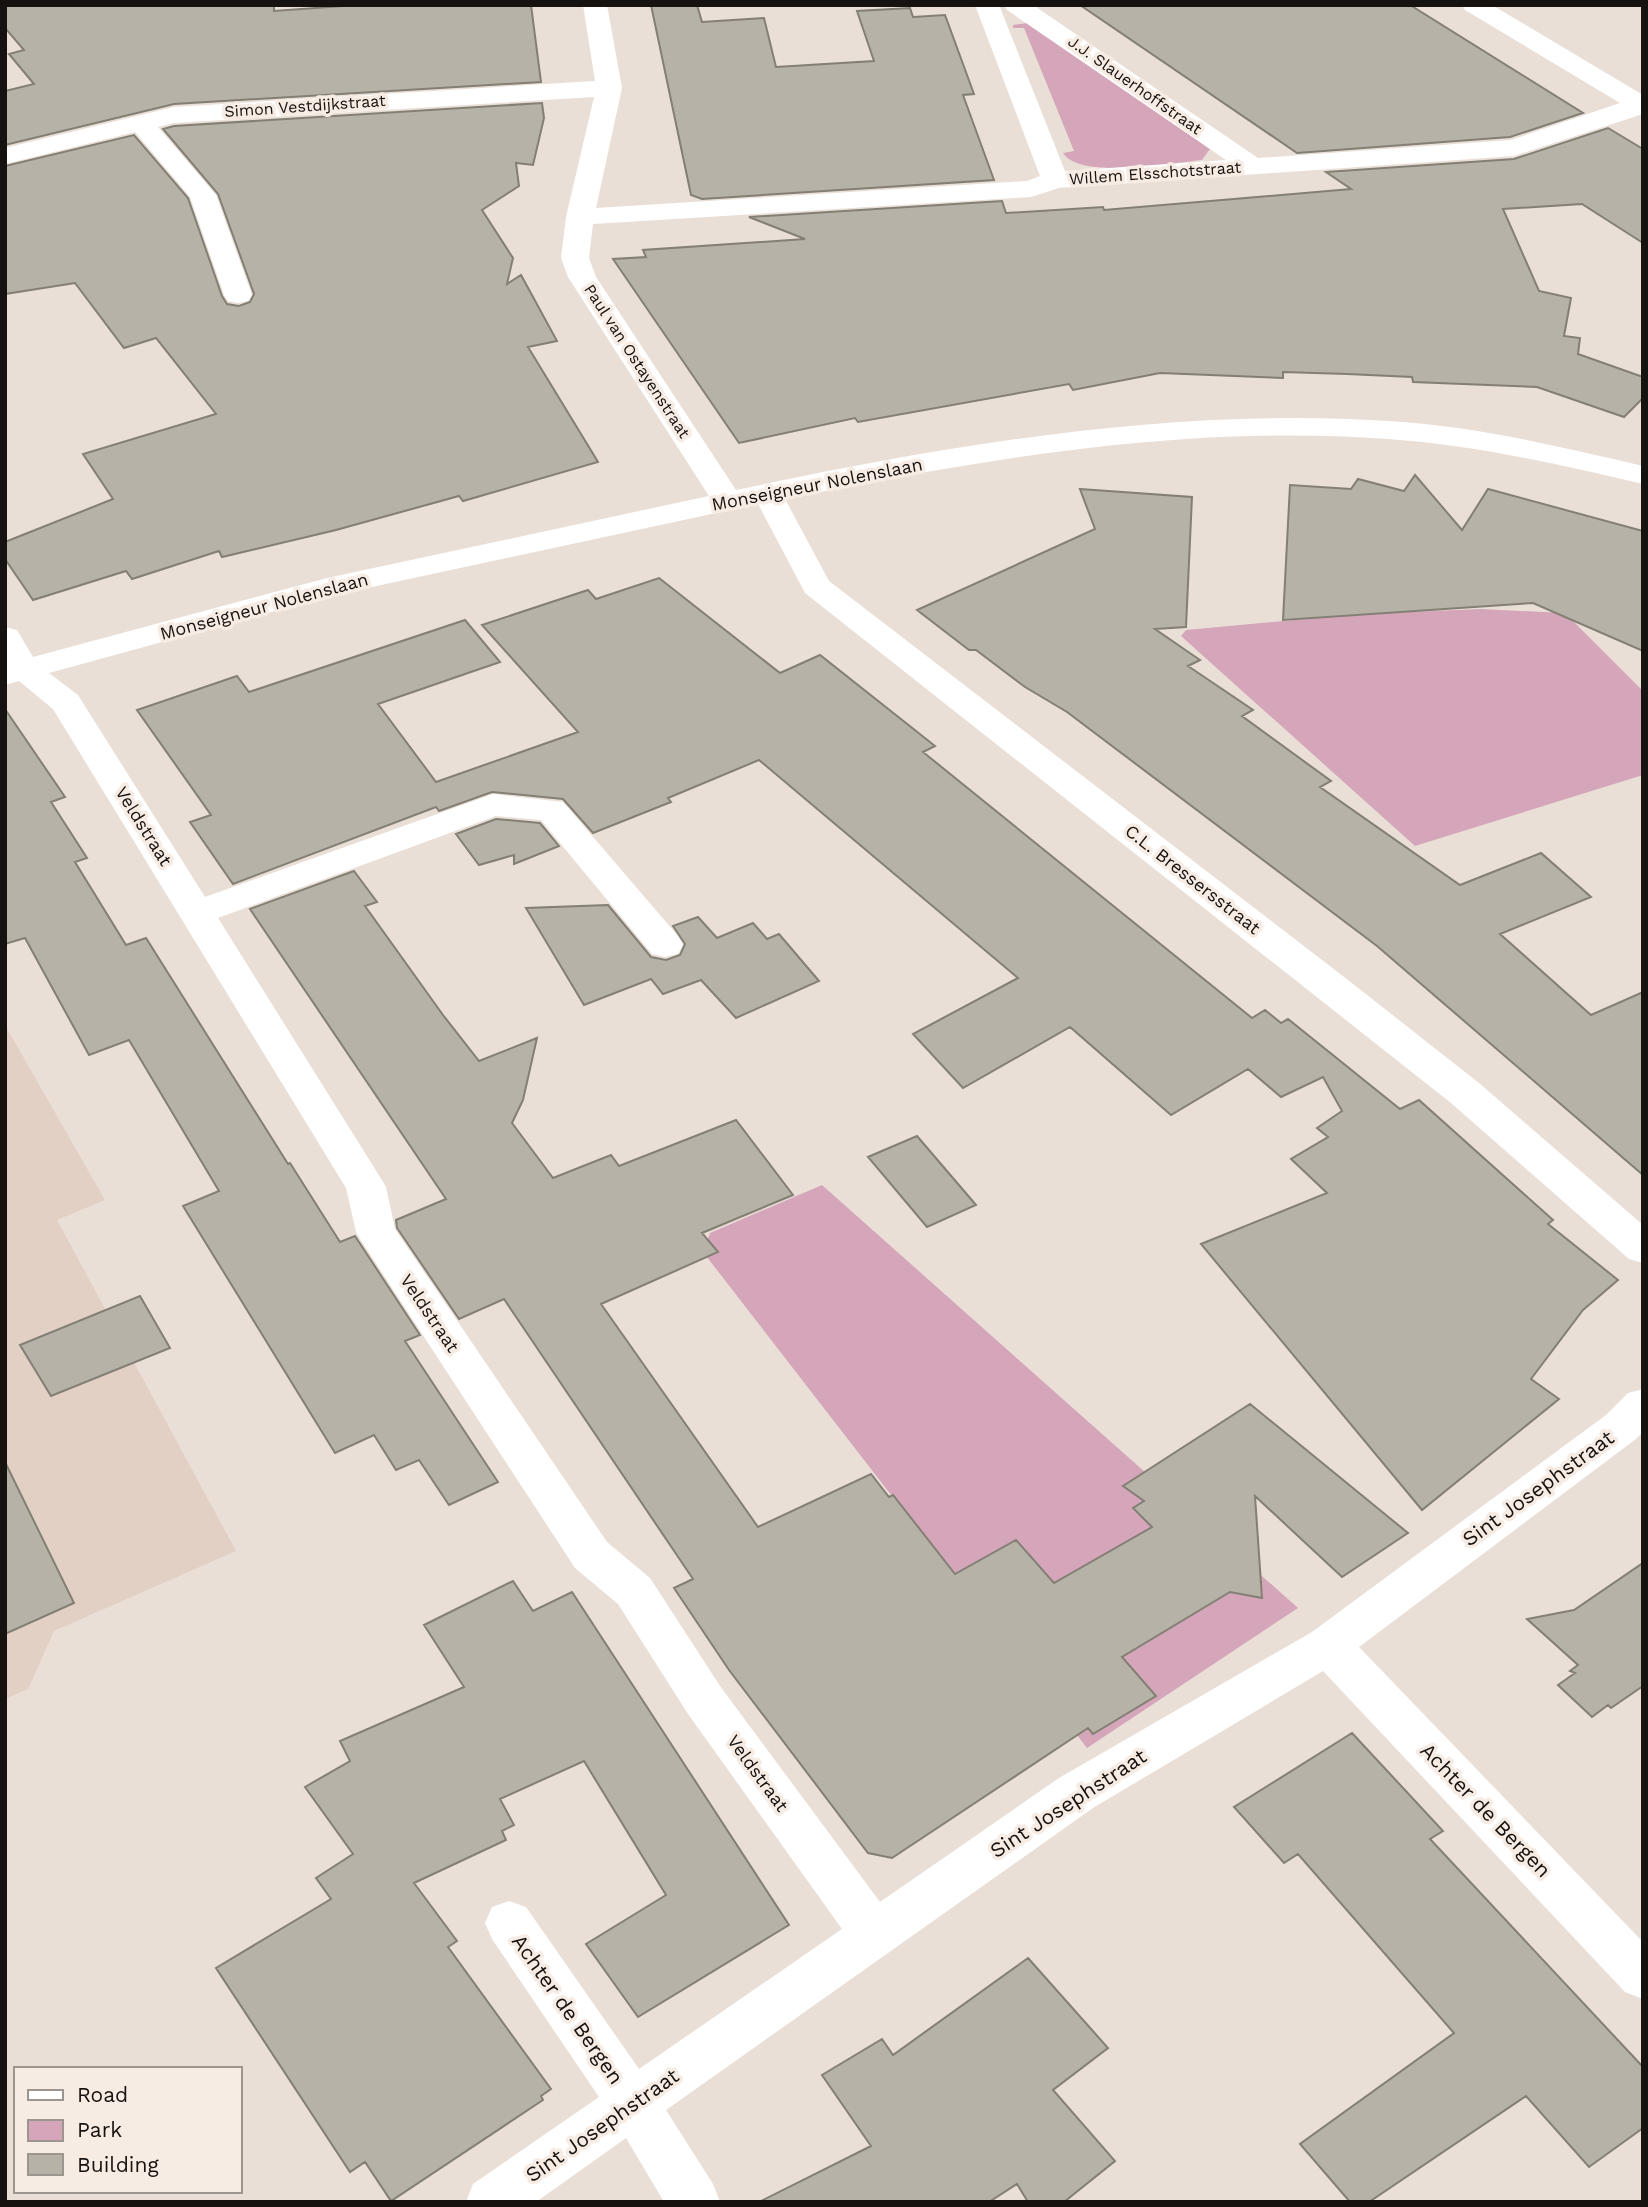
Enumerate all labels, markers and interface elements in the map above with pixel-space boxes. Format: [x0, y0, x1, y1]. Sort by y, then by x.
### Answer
street label: J.J. Slauerhoffstraat [1064, 32, 1206, 139]
street label: Simon Vestdijkstraat [224, 91, 386, 121]
street label: Willem Elsschotstraat [1068, 157, 1242, 188]
street label: Paul van Ostayenstraat [580, 280, 694, 442]
street label: Monseigneur Nolenslaan [710, 453, 924, 515]
street label: Monseigneur Nolenslaan [158, 568, 370, 644]
street label: Veldstraat [111, 782, 177, 870]
street label: C.L. Bressersstraat [1121, 820, 1265, 938]
street label: Veldstraat [396, 1270, 464, 1356]
street label: Sint Josephstraat [1457, 1425, 1619, 1551]
street label: Veldstraat [723, 1731, 793, 1816]
street label: Achter de Bergen [1416, 1738, 1556, 1882]
street label: Sint Josephstraat [985, 1743, 1151, 1863]
street label: Achter de Bergen [507, 1929, 629, 2089]
street label: Sint Josephstraat [521, 2063, 684, 2187]
legend [14, 2067, 242, 2193]
text: Road [77, 2082, 128, 2107]
text: Park [77, 2117, 122, 2142]
text: Building [77, 2152, 159, 2177]

